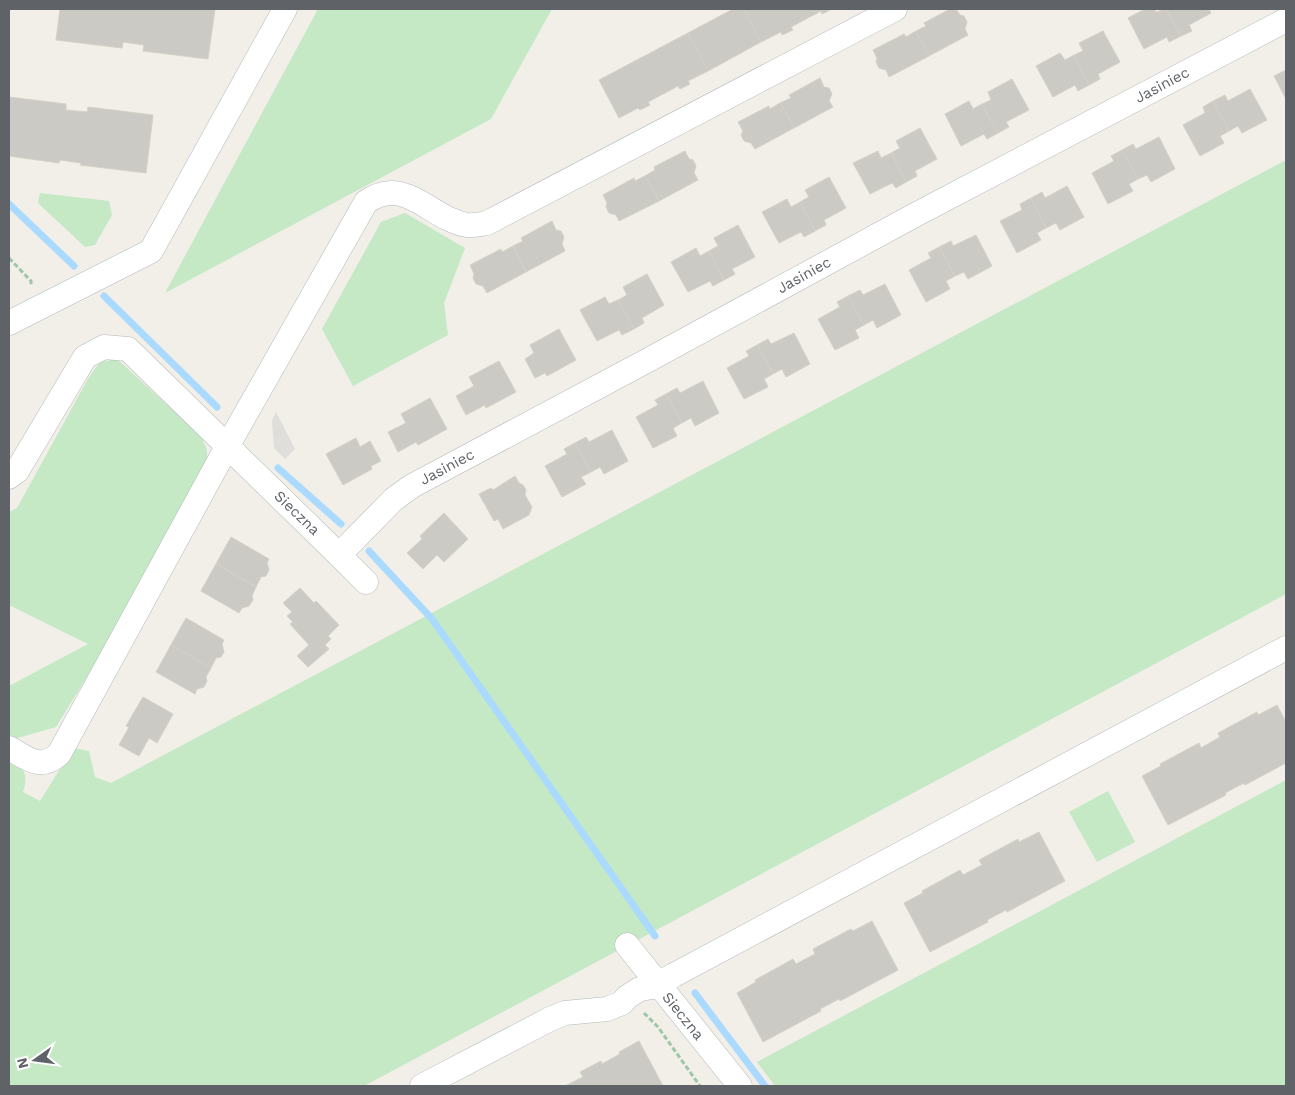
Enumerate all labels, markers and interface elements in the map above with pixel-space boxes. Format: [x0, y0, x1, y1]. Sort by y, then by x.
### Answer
street label: Jasiniec [1132, 63, 1192, 107]
street label: Jasiniec [774, 253, 834, 297]
street label: Jasiniec [417, 445, 477, 489]
street label: Sieczna [270, 487, 324, 539]
street label: Sieczna [658, 988, 708, 1044]
north arrow [10, 1035, 60, 1085]
text: N [13, 1056, 31, 1070]

